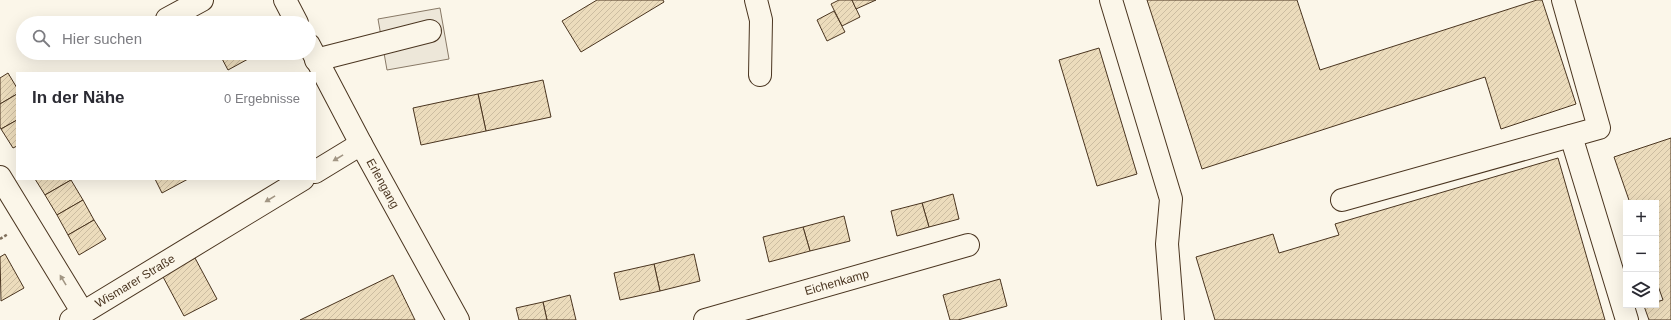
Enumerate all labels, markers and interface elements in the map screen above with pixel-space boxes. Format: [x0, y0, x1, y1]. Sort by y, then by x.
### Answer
search box [16, 16, 316, 60]
icon: search [30, 27, 52, 49]
text: Hier suchen [62, 30, 142, 47]
text: In der Nähe [32, 88, 125, 107]
text: 0 Ergebnisse [224, 91, 300, 106]
one-way arrow [332, 154, 344, 161]
street label: Erlengang [363, 156, 402, 211]
one-way arrow [264, 196, 276, 203]
map controls [1623, 200, 1659, 308]
button: + [1623, 200, 1659, 236]
button: − [1623, 236, 1659, 272]
street label: Wismarer Straße [93, 251, 178, 311]
street label: Eichenkamp [803, 267, 871, 298]
button: layers [1623, 272, 1659, 308]
one-way arrow [59, 274, 66, 286]

